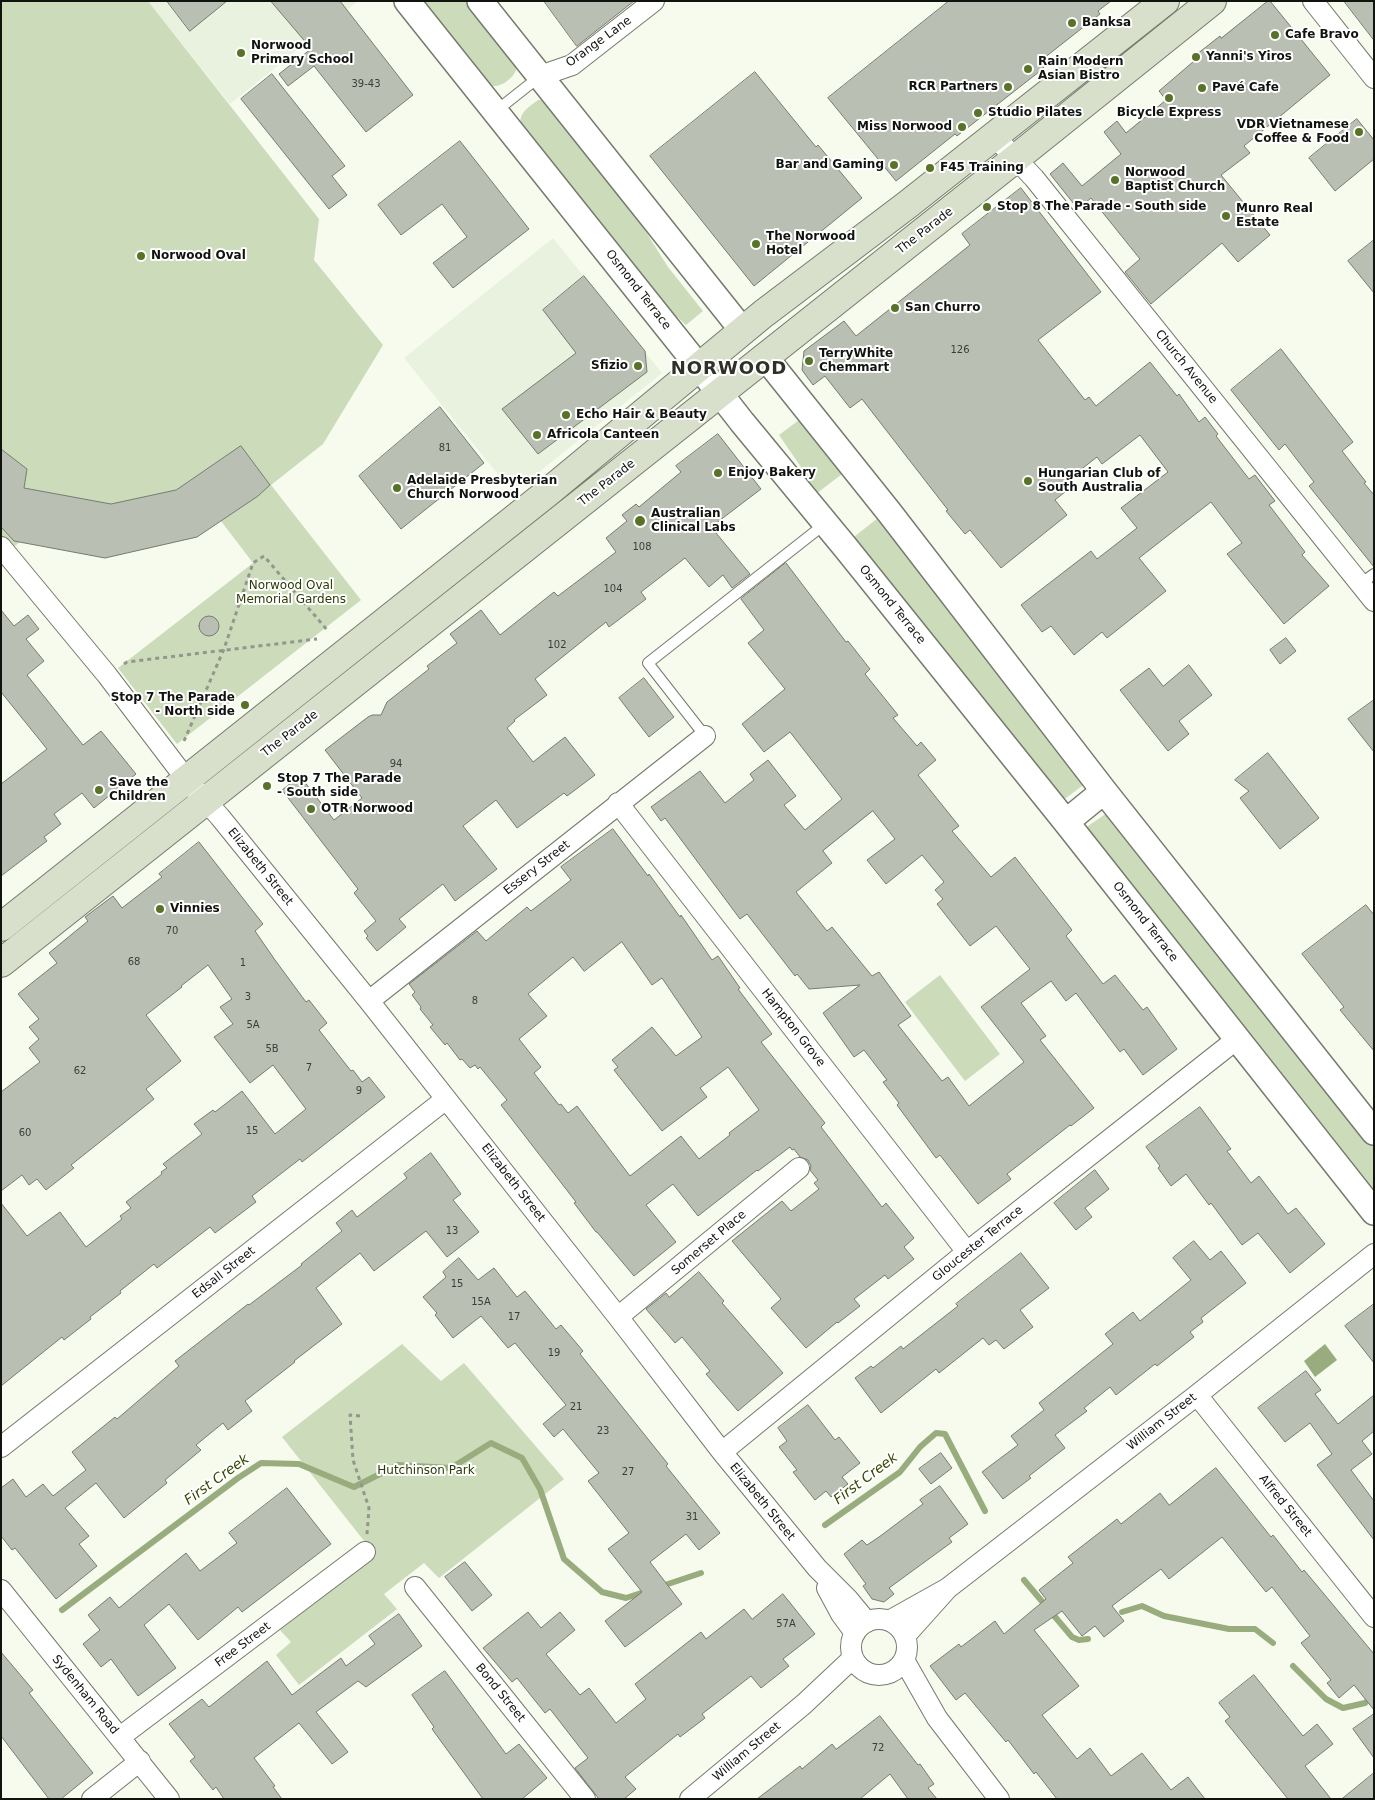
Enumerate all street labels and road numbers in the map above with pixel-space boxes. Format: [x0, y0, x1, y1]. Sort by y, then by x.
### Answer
street label: Orange Lane [564, 13, 634, 71]
street label: The Parade [894, 205, 956, 257]
street label: Osmond Terrace [602, 247, 674, 333]
street label: Church Avenue [1152, 327, 1220, 407]
street label: The Parade [576, 457, 638, 509]
street label: Osmond Terrace [856, 563, 928, 647]
street label: The Parade [259, 708, 321, 760]
street label: Elizabeth Street [224, 825, 296, 909]
street label: Essery Street [501, 838, 573, 898]
street label: Osmond Terrace [1109, 879, 1181, 965]
street label: Hampton Grove [758, 986, 828, 1070]
street label: Elizabeth Street [478, 1141, 548, 1225]
street label: Gloucester Terrace [930, 1203, 1026, 1285]
street label: Somerset Place [669, 1208, 749, 1278]
street label: Edsall Street [190, 1244, 258, 1302]
street label: William Street [1124, 1390, 1200, 1454]
street label: Elizabeth Street [726, 1460, 798, 1544]
street label: Alfred Street [1256, 1472, 1314, 1540]
street label: Free Street [212, 1619, 274, 1671]
street label: Sydenham Road [49, 1652, 121, 1738]
street label: Bond Street [472, 1661, 528, 1725]
street label: William Street [710, 1719, 784, 1785]

